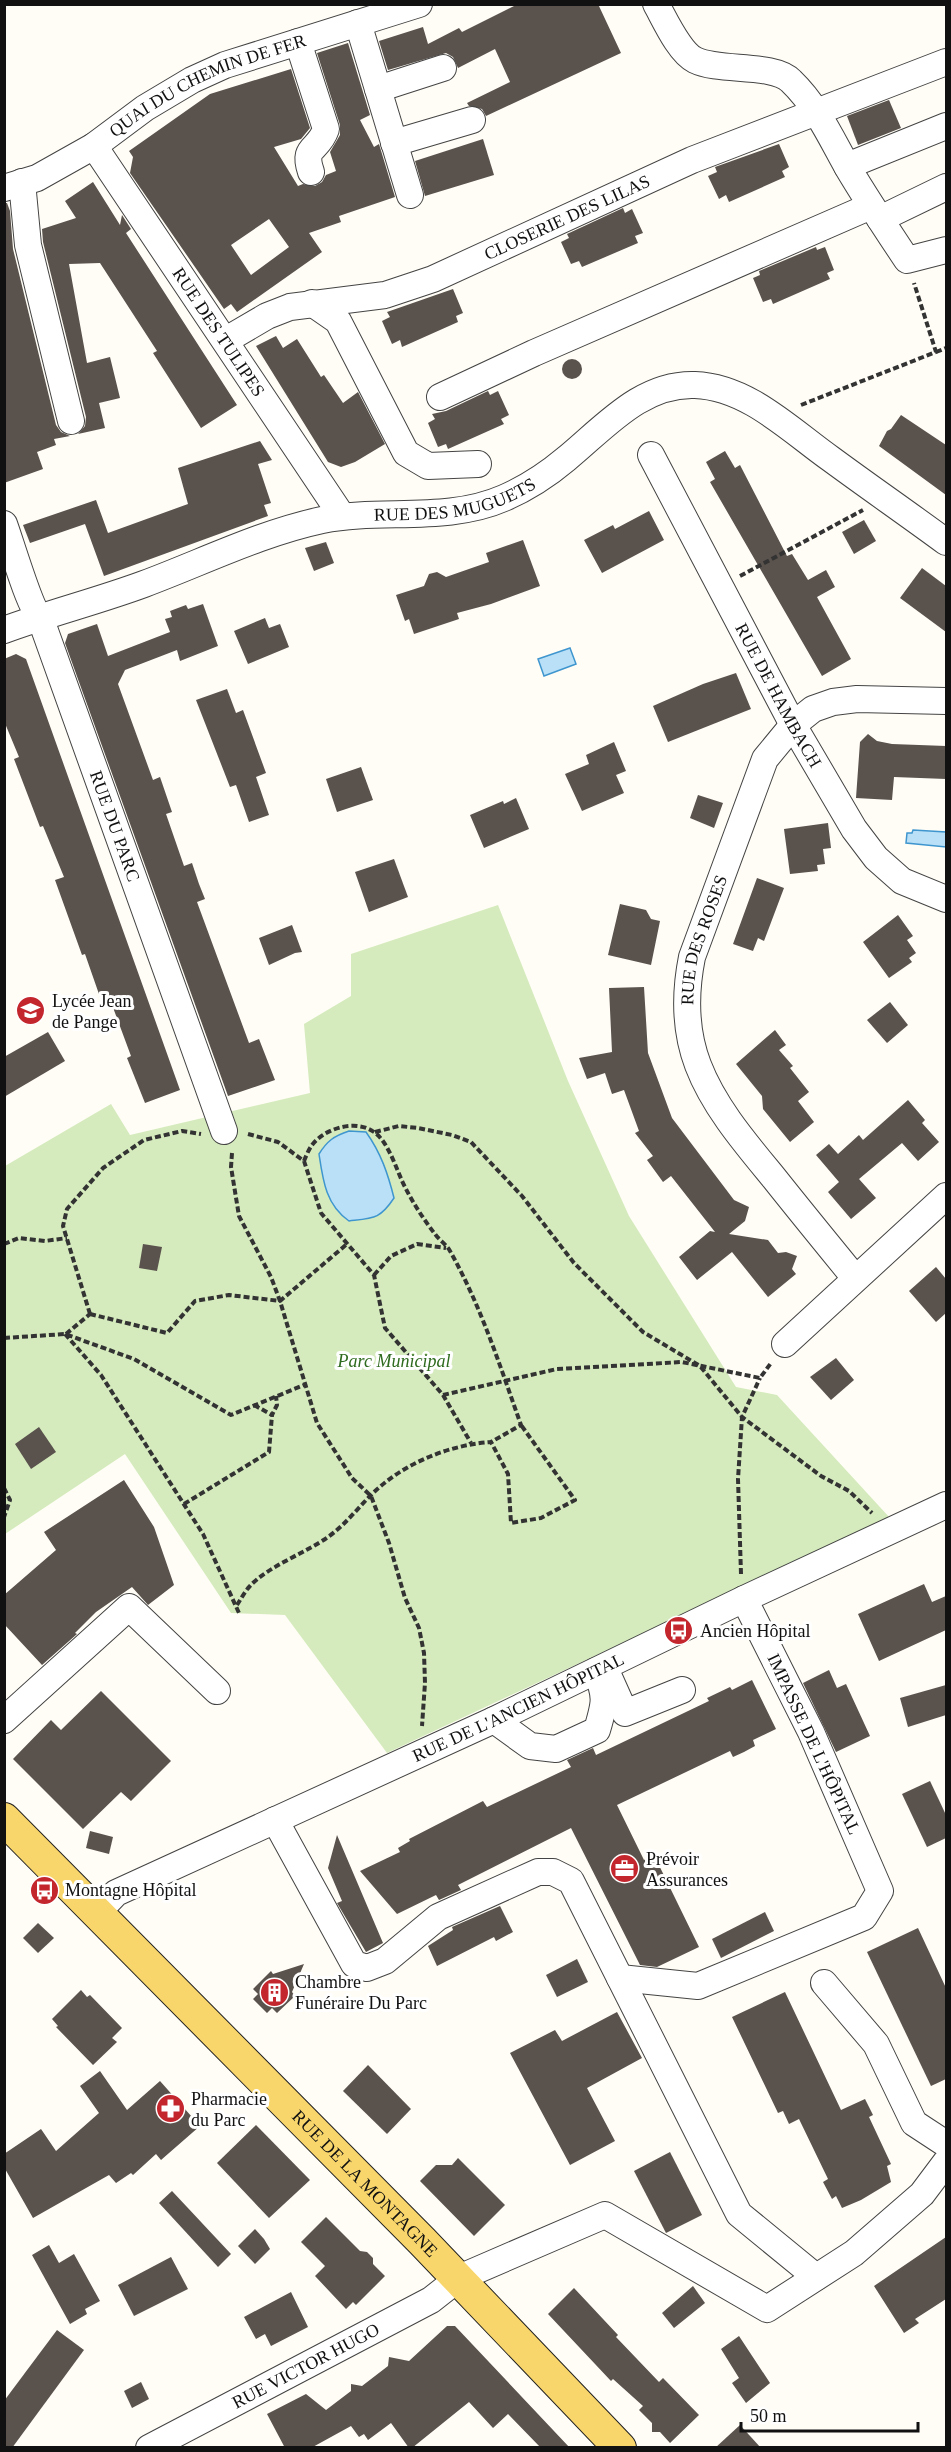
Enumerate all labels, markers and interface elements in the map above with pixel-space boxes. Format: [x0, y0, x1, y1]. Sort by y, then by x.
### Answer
street label: QUAI DU CHEMIN DE FER [105, 30, 308, 141]
street label: CLOSERIE DES LILAS [481, 171, 653, 264]
street label: RUE DES TULIPES [168, 264, 269, 400]
street label: RUE DES MUGUETS [374, 474, 539, 525]
street label: RUE DE HAMBACH [731, 620, 826, 771]
street label: RUE DU PARC [86, 768, 144, 884]
street label: RUE DES ROSES [677, 872, 731, 1005]
place label: Lycée Jean de Pange [52, 991, 131, 1032]
school or university icon: Lycée Jean de Pange [15, 995, 47, 1027]
park label: Parc Municipal [337, 1351, 450, 1371]
bus stop icon: Ancien Hôpital [663, 1615, 695, 1647]
place label: Ancien Hôpital [700, 1621, 810, 1641]
street label: RUE DE L'ANCIEN HÔPITAL [409, 1649, 627, 1766]
street label: IMPASSE DE L'HÔPITAL [763, 1650, 866, 1838]
place label: Prévoir Assurances [646, 1849, 728, 1890]
office icon: Prévoir Assurances [609, 1853, 641, 1885]
bus stop icon: Montagne Hôpital [28, 1874, 60, 1906]
place label: Montagne Hôpital [65, 1880, 196, 1900]
place label: Chambre Funéraire Du Parc [295, 1972, 427, 2013]
building icon: Chambre Funéraire Du Parc [258, 1976, 290, 2008]
place label: Pharmacie du Parc [191, 2089, 267, 2130]
pharmacy icon: Pharmacie du Parc [154, 2093, 186, 2125]
street label: RUE DE LA MONTAGNE [288, 2106, 442, 2261]
street label: RUE VICTOR HUGO [229, 2319, 383, 2413]
scale bar [741, 2395, 918, 2433]
text: 50 m [750, 2406, 787, 2426]

